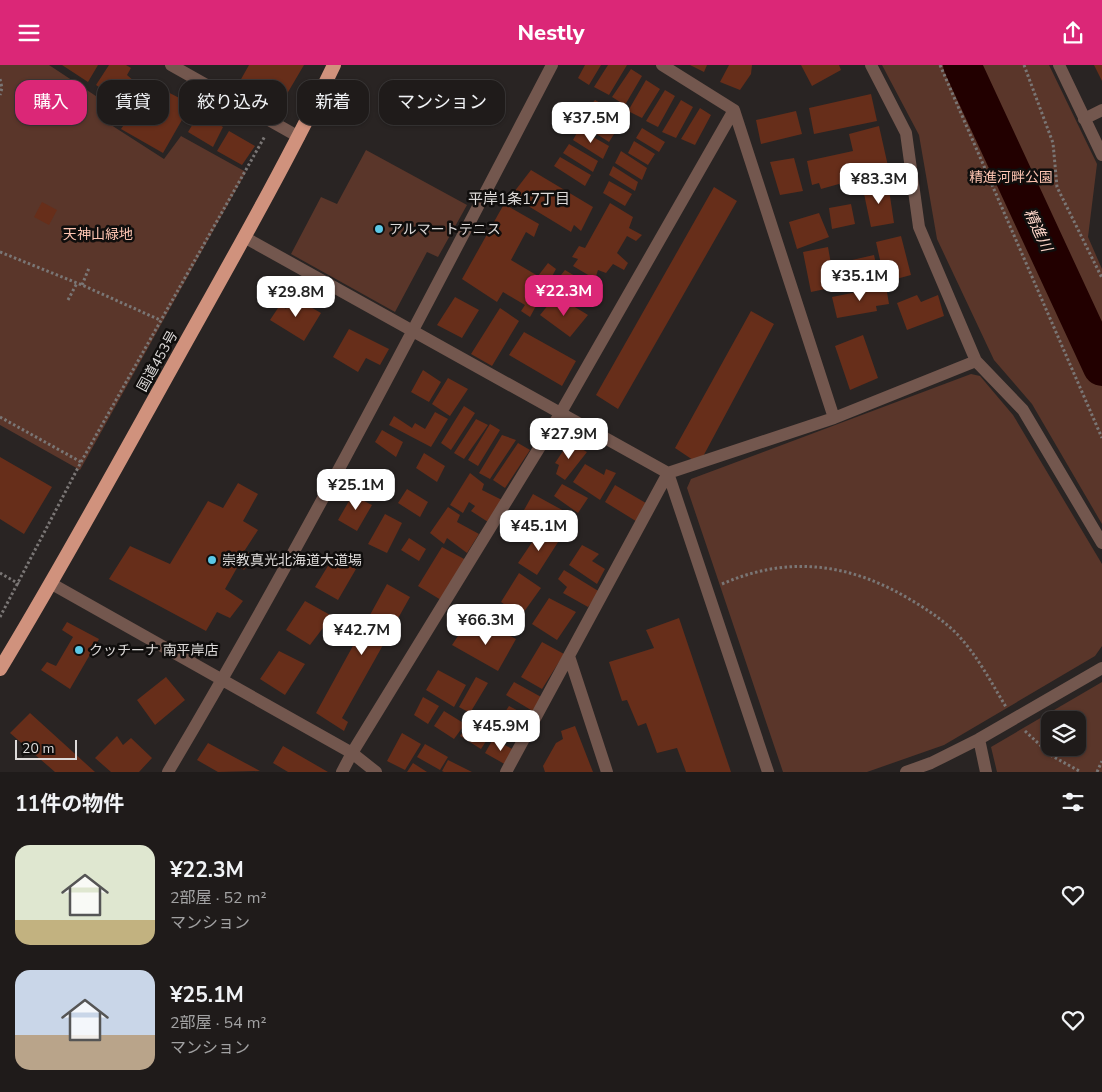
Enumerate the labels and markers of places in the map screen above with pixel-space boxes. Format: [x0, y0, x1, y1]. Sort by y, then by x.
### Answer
pin: ¥37.5M [550, 101, 632, 144]
pin: ¥83.3M [838, 163, 920, 205]
place label: アルマートテニス [389, 220, 501, 239]
marker: アルマートテニス [373, 223, 385, 235]
pin: ¥35.1M [819, 259, 901, 302]
pin: ¥29.8M [255, 275, 337, 318]
pin: ¥22.3M [523, 275, 605, 317]
pin: ¥27.9M [528, 417, 610, 460]
pin: ¥25.1M [315, 469, 397, 511]
pin: ¥45.1M [498, 509, 580, 552]
place label: 崇教真光北海道大道場 [222, 551, 362, 570]
marker: 崇教真光北海道大道場 [206, 554, 218, 566]
pin: ¥66.3M [445, 603, 527, 646]
pin: ¥42.7M [321, 613, 403, 656]
place label: クッチーナ 南平岸店 [89, 641, 219, 660]
marker: クッチーナ 南平岸店 [73, 644, 85, 656]
pin: ¥45.9M [460, 709, 542, 752]

